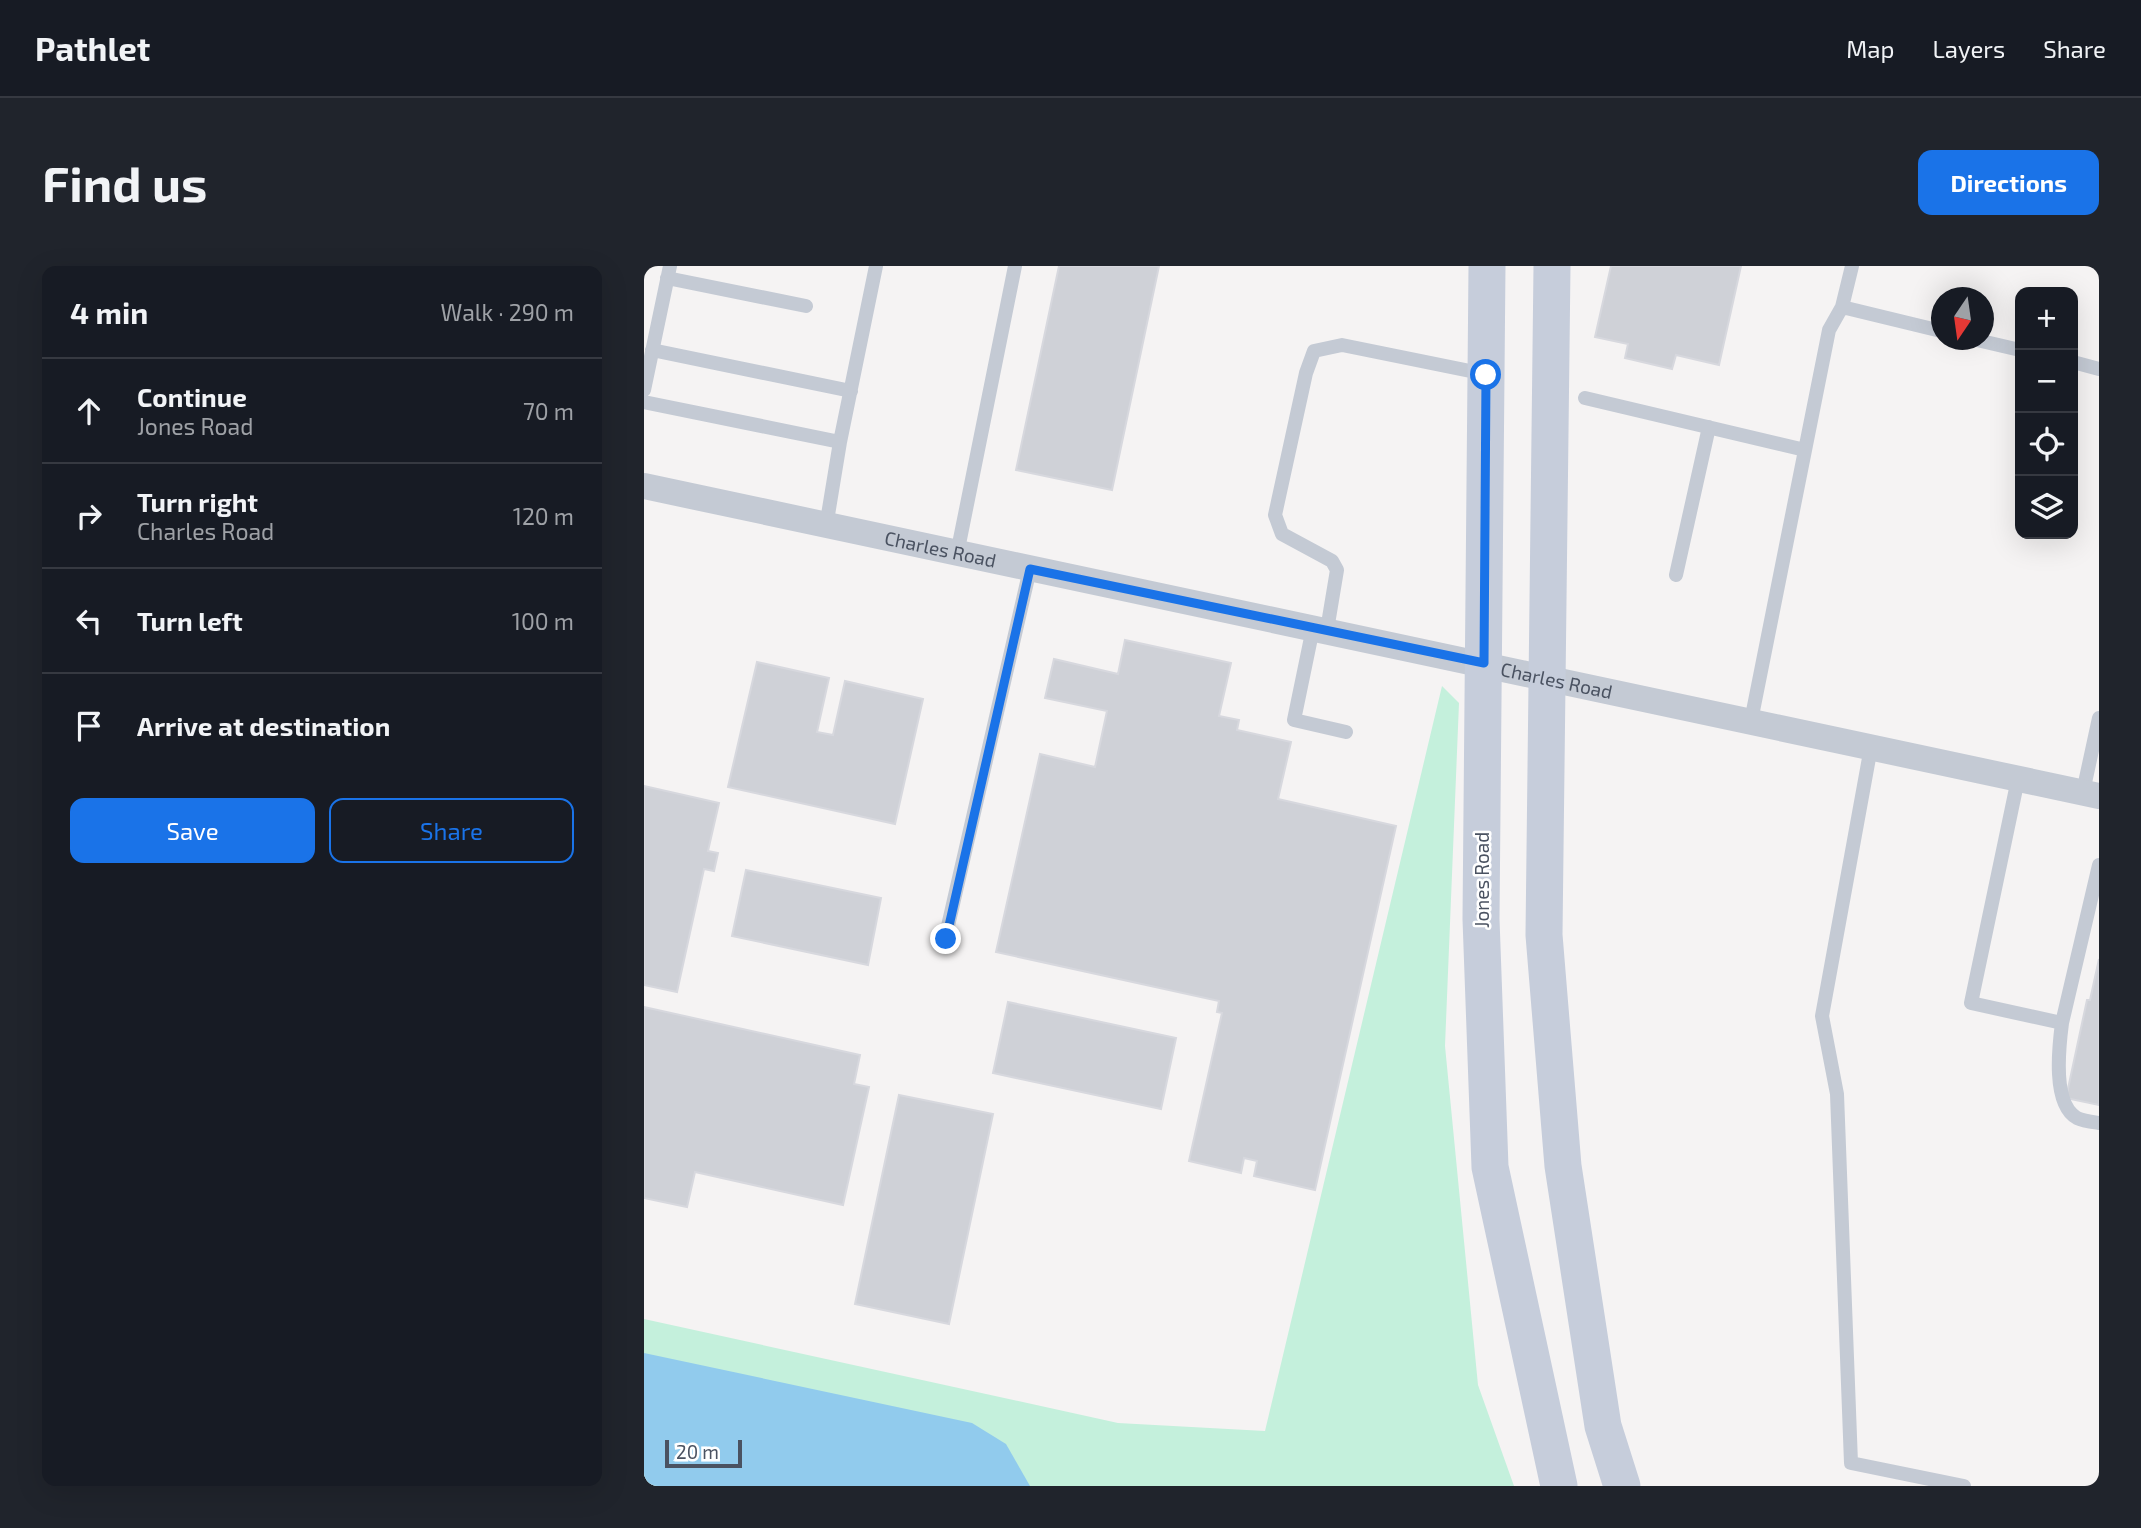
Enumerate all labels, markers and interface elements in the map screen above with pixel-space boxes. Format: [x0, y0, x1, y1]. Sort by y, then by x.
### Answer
text: Pathlet [35, 28, 150, 68]
text: Map [1846, 34, 1894, 63]
text: Layers [1932, 34, 2005, 63]
text: Share [2043, 34, 2106, 63]
button: Directions [1918, 150, 2099, 215]
text: Find us [42, 153, 207, 212]
north arrow [1931, 287, 1994, 350]
map controls [2015, 287, 2078, 539]
button: + [2015, 287, 2078, 350]
text: 4 min [70, 294, 148, 330]
text: Walk · 290 m [441, 298, 574, 326]
button: − [2015, 350, 2078, 413]
route start [1470, 359, 1501, 390]
text: Continue [137, 381, 247, 412]
icon: ahead [70, 392, 108, 430]
text: 70 m [523, 397, 574, 425]
text: Jones Road [137, 412, 253, 440]
button: locate [2015, 413, 2078, 476]
button: layers [2015, 476, 2078, 539]
text: Turn right [137, 486, 258, 517]
icon: right [70, 497, 108, 535]
text: 120 m [513, 502, 574, 530]
text: Charles Road [137, 517, 274, 545]
street label: Charles Road [883, 526, 998, 572]
icon: left [70, 602, 108, 640]
text: Turn left [137, 605, 243, 636]
text: 100 m [512, 607, 574, 635]
street label: Charles Road [1499, 657, 1615, 703]
icon: arrive [70, 707, 108, 745]
text: Arrive at destination [137, 710, 390, 741]
button: Save [70, 798, 315, 863]
button: Share [329, 798, 574, 863]
street label: Jones Road [1470, 832, 1493, 928]
route end [930, 923, 961, 954]
scale bar [665, 1437, 742, 1469]
text: 20 m [676, 1440, 719, 1463]

